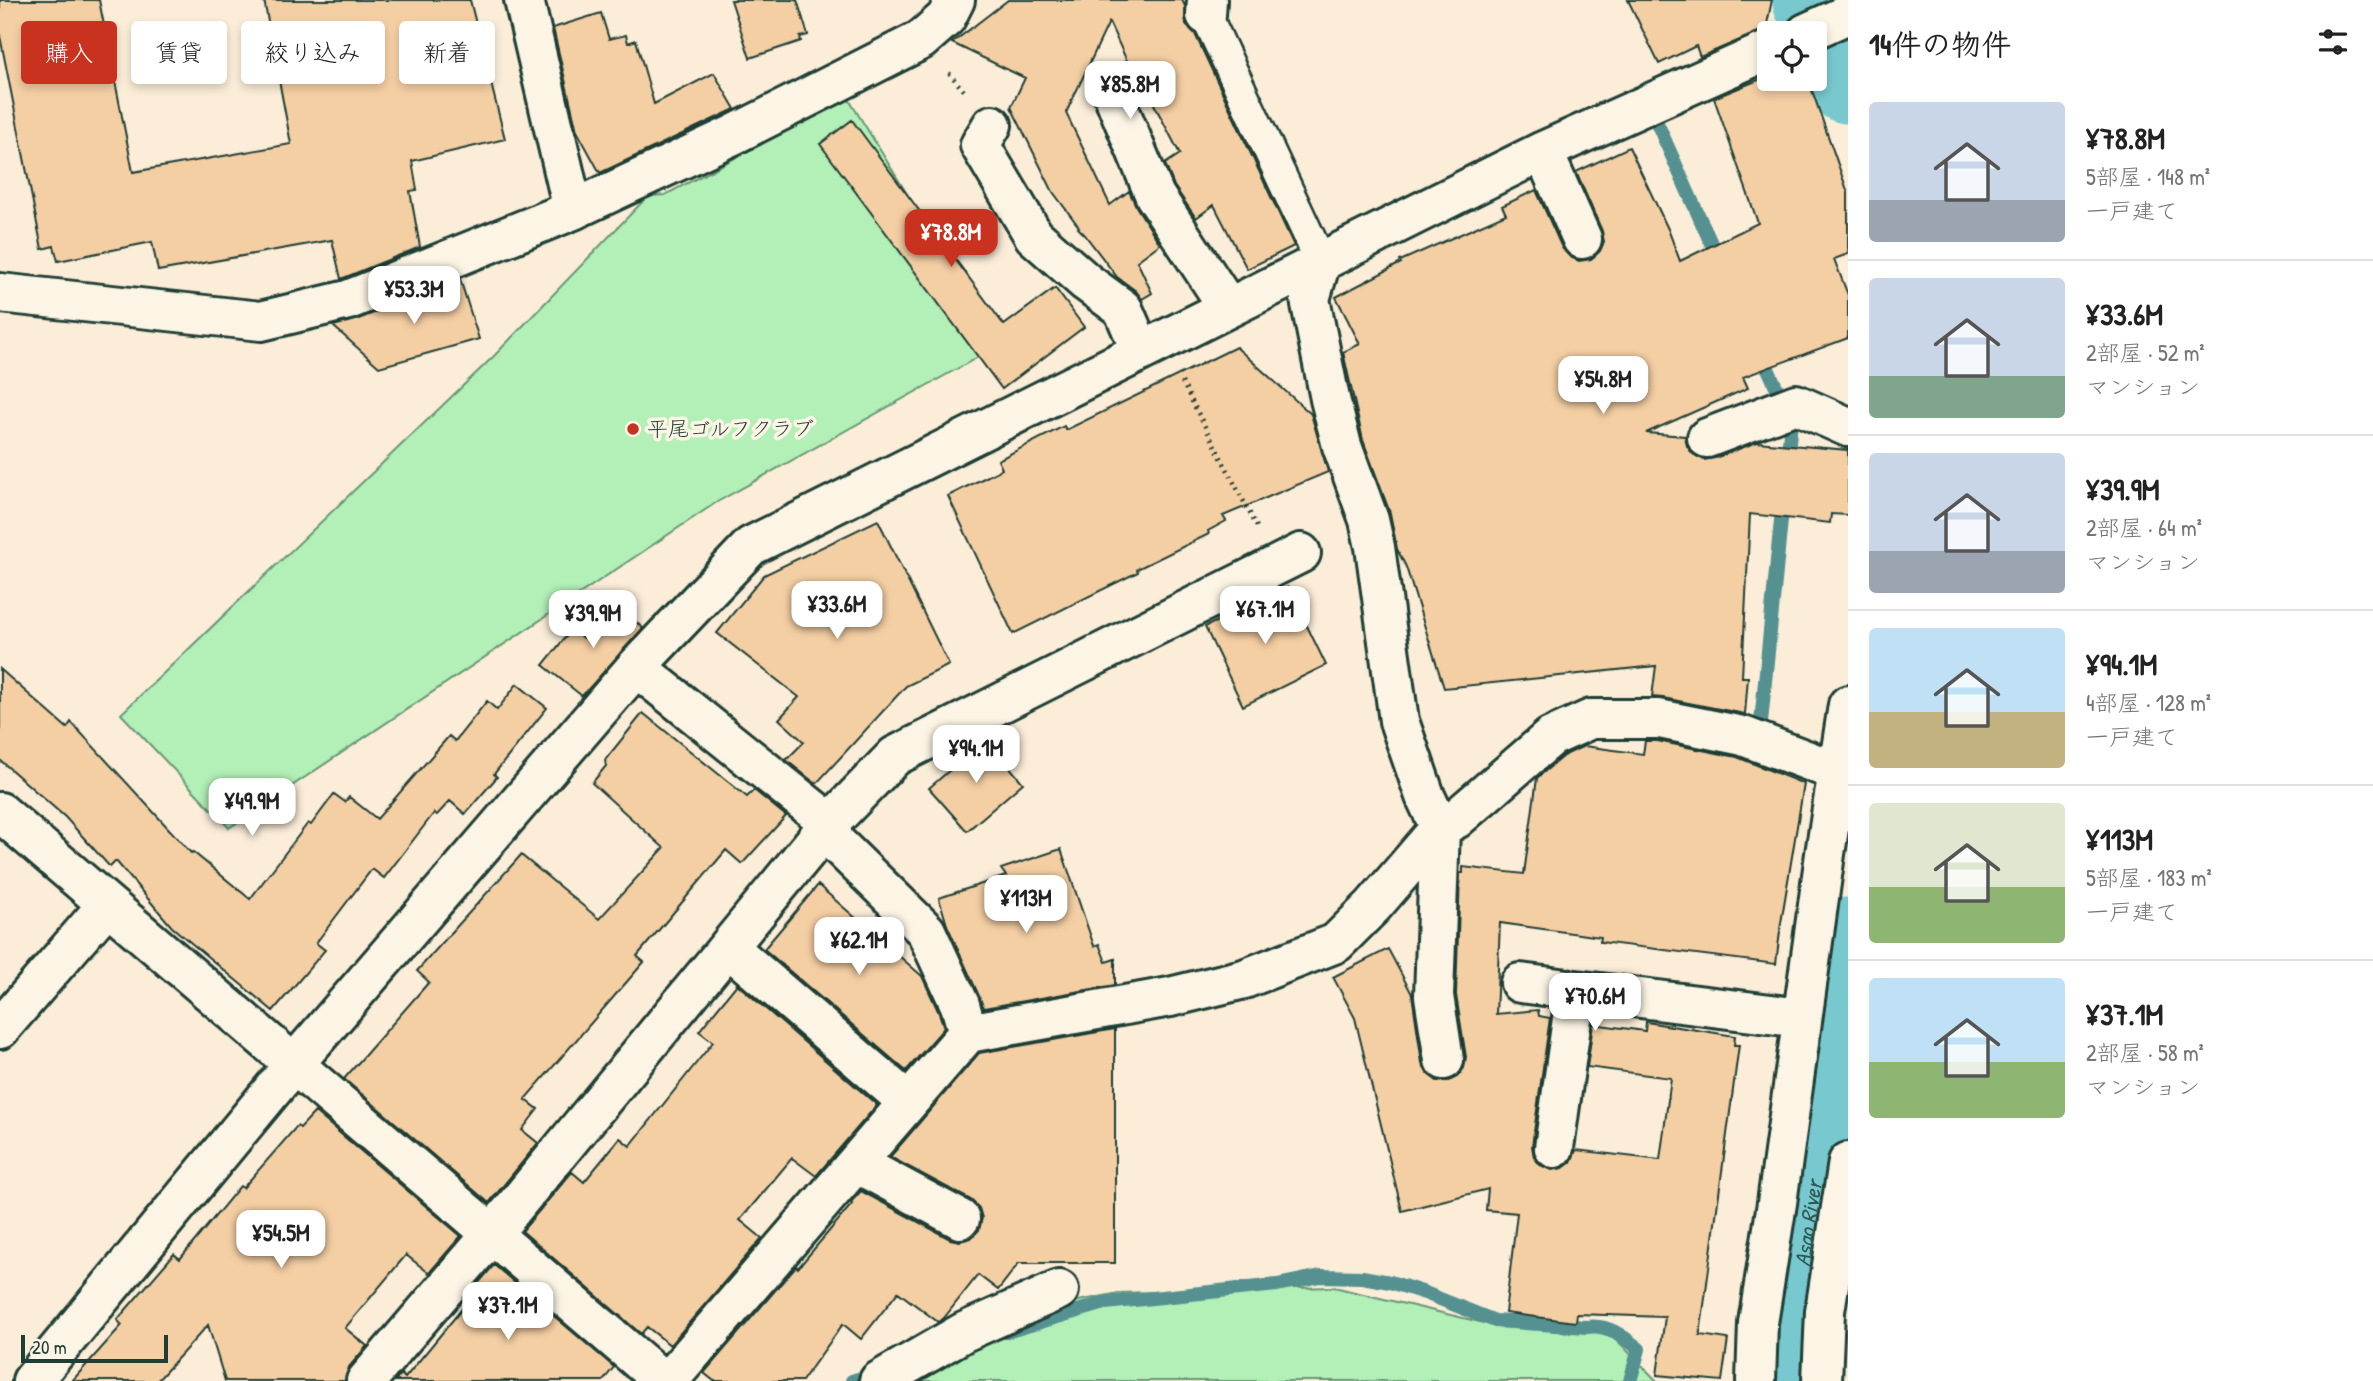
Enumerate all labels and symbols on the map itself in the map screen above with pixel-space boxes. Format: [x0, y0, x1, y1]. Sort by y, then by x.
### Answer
pin: ¥85.8M [1073, 61, 1187, 121]
pin: ¥78.8M [894, 210, 1008, 269]
pin: ¥53.3M [357, 266, 471, 326]
pin: ¥54.8M [1546, 356, 1660, 416]
place label: 平尾ゴルフクラブ [647, 414, 814, 443]
marker: 平尾ゴルフクラブ [625, 421, 641, 437]
pin: ¥33.6M [780, 582, 894, 641]
pin: ¥67.1M [1208, 586, 1322, 646]
pin: ¥39.9M [536, 590, 650, 650]
pin: ¥94.1M [919, 726, 1033, 785]
pin: ¥49.9M [195, 778, 309, 838]
pin: ¥113M [977, 876, 1075, 935]
pin: ¥62.1M [802, 918, 916, 977]
pin: ¥70.6M [1538, 974, 1652, 1033]
water label: Asao River [1786, 1175, 1829, 1268]
pin: ¥54.5M [224, 1210, 338, 1270]
pin: ¥37.1M [451, 1282, 565, 1342]
scale bar [21, 1332, 168, 1364]

